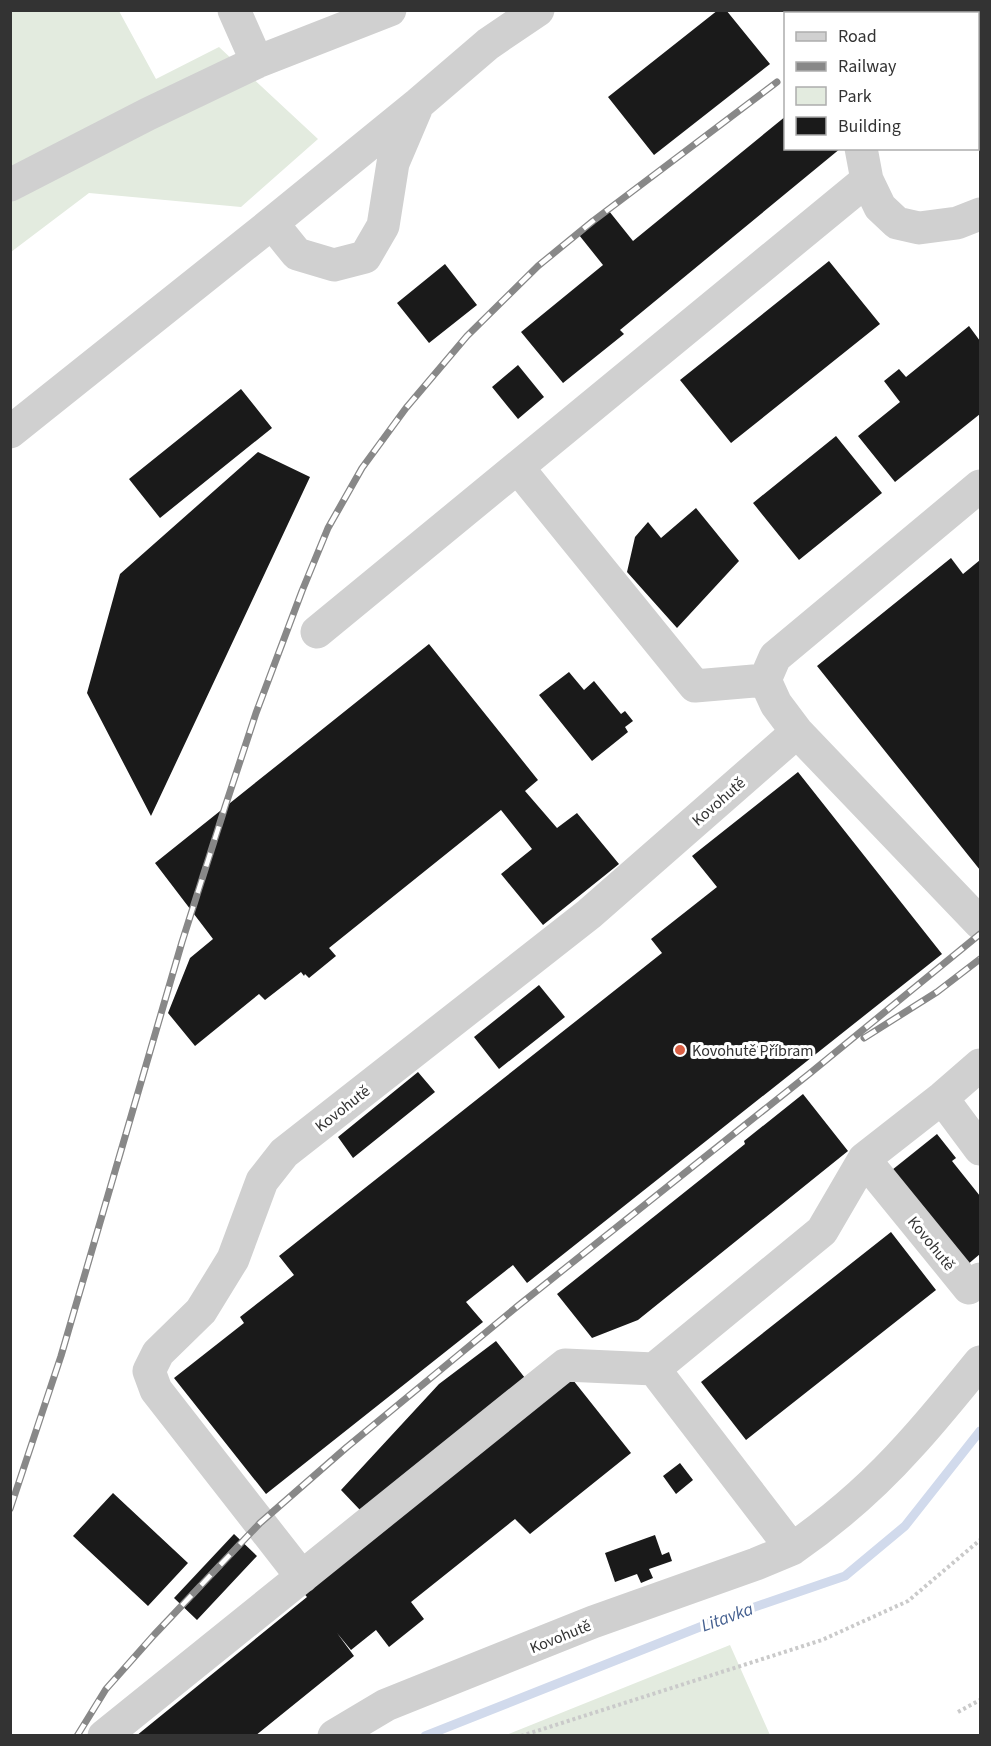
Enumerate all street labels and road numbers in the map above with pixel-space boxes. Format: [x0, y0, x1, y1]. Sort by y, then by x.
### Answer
street label: Kovohutě [687, 772, 750, 831]
street label: Kovohutě [310, 1080, 375, 1137]
street label: Kovohutě [902, 1212, 960, 1276]
street label: Kovohutě [526, 1615, 594, 1659]

